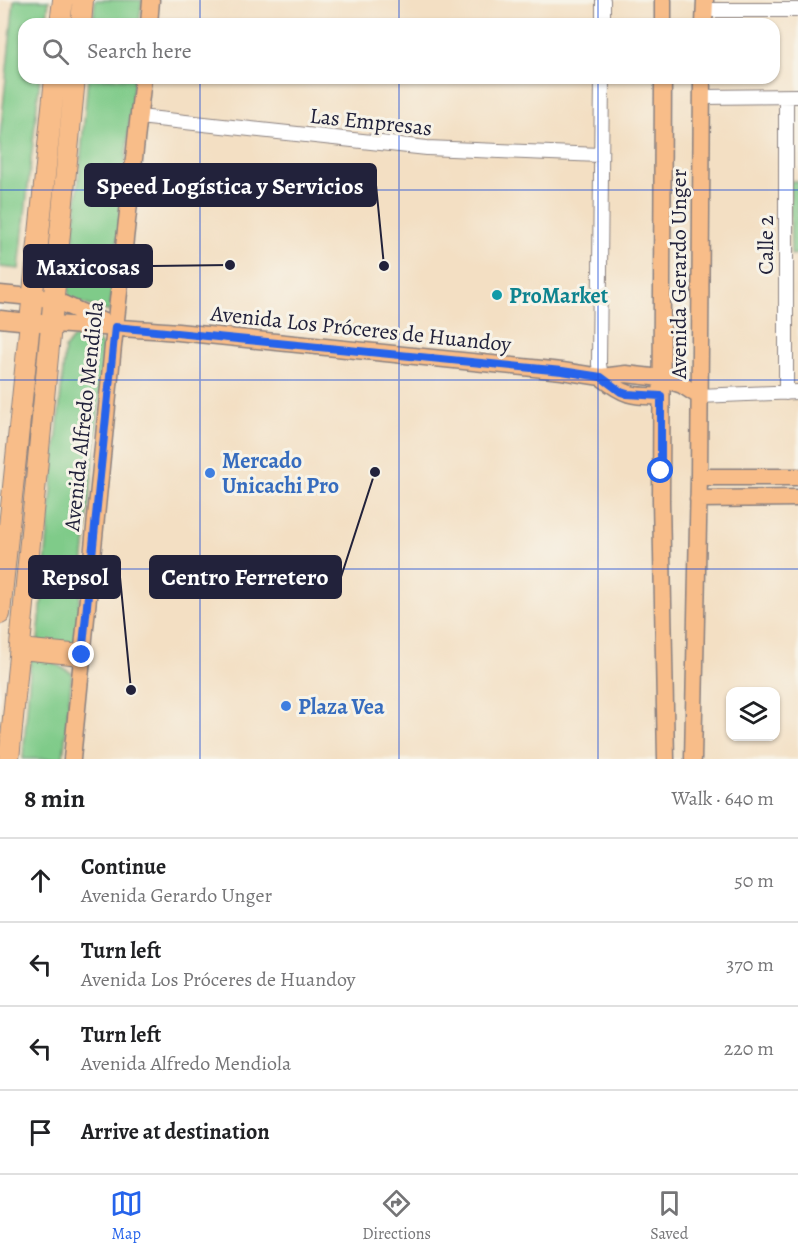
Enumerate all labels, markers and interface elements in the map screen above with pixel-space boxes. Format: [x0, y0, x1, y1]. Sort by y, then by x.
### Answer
search box [18, 18, 780, 84]
icon: search [39, 35, 72, 68]
text: Search here [87, 36, 192, 66]
street label: Las Empresas [308, 101, 434, 143]
callout: Speed Logística y Servicios [85, 164, 376, 206]
street label: Avenida Gerardo Unger [664, 169, 694, 380]
text: Speed Logística y Servicios [97, 170, 363, 202]
street label: Calle 2 [751, 215, 781, 275]
callout: Maxicosas [24, 245, 152, 287]
text: Maxicosas [36, 251, 140, 283]
place label: ProMarket [509, 281, 609, 311]
marker: ProMarket [490, 288, 504, 302]
street label: Avenida Los Próceres de Huandoy [208, 298, 513, 360]
street label: Avenida Alfredo Mendiola [57, 299, 111, 534]
place label: Mercado Unicachi Pro [222, 446, 339, 501]
route start [647, 457, 673, 483]
marker: Mercado Unicachi Pro [203, 466, 217, 480]
callout: Repsol [29, 556, 120, 598]
callout: Centro Ferretero [150, 556, 341, 598]
text: Repsol [41, 561, 109, 593]
text: Centro Ferretero [161, 561, 329, 593]
route end [68, 641, 94, 667]
map controls [726, 687, 780, 741]
button: layers [726, 687, 780, 741]
place label: Plaza Vea [298, 692, 385, 722]
marker: Plaza Vea [279, 699, 293, 713]
text: 8 min [24, 781, 85, 816]
text: Walk · 640 m [671, 785, 774, 812]
text: Continue [81, 852, 166, 882]
icon: ahead [24, 864, 57, 897]
text: 50 m [734, 867, 774, 894]
text: Avenida Gerardo Unger [81, 882, 272, 909]
text: Turn left [81, 936, 161, 966]
icon: left [24, 948, 57, 981]
text: 370 m [726, 951, 774, 978]
text: Avenida Los Próceres de Huandoy [81, 966, 355, 993]
text: Turn left [81, 1020, 161, 1050]
icon: left [24, 1032, 57, 1065]
text: 220 m [724, 1035, 774, 1062]
text: Avenida Alfredo Mendiola [81, 1050, 291, 1077]
icon: arrive [24, 1116, 57, 1149]
text: Arrive at destination [81, 1117, 270, 1147]
tab: Map [110, 1187, 143, 1245]
tab: Directions [362, 1187, 431, 1245]
tab: Saved [650, 1187, 688, 1245]

